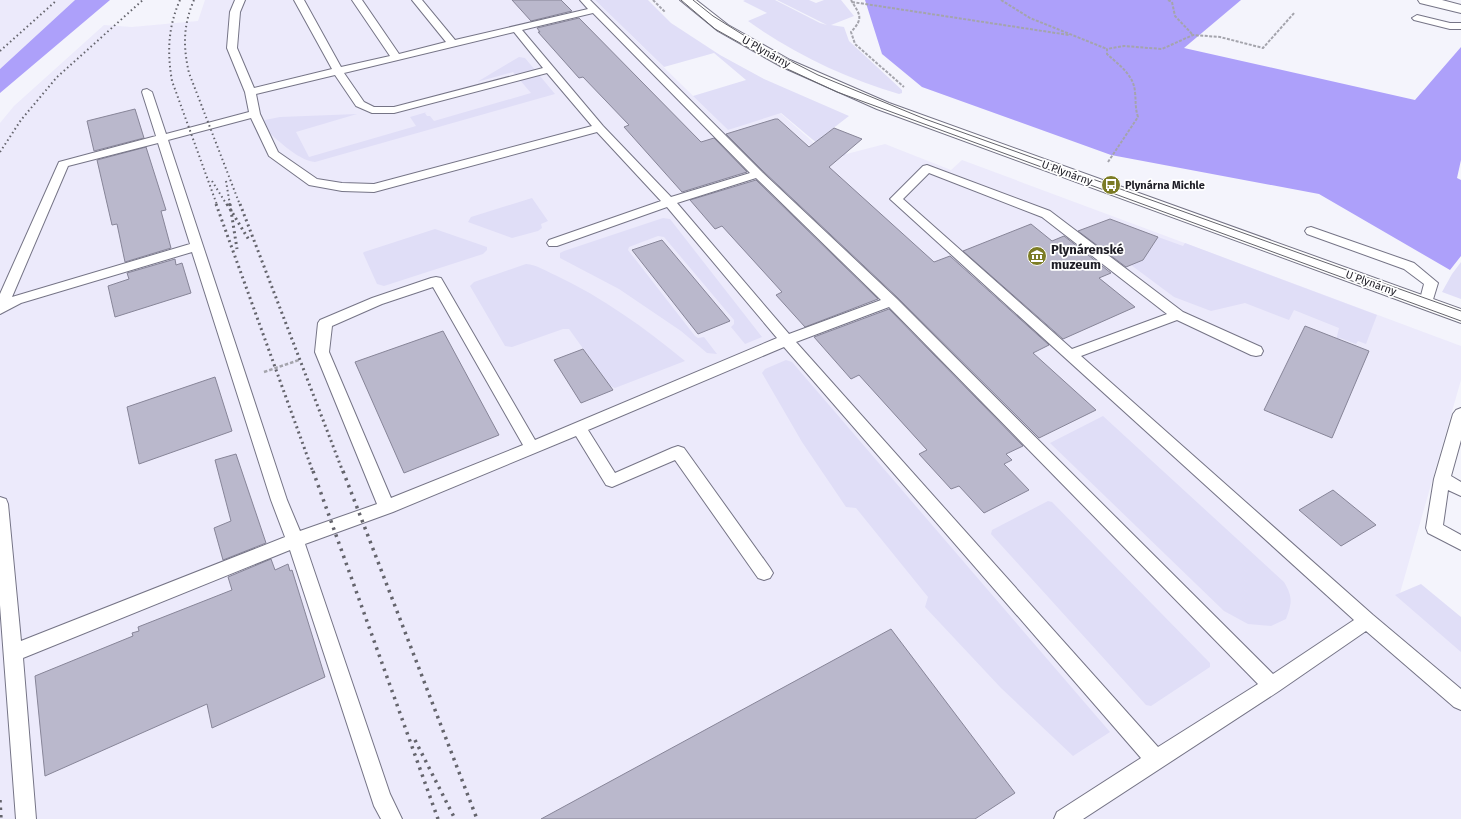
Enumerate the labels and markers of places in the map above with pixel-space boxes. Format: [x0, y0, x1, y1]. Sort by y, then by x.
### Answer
bus stop icon: Plynárna Michle [1100, 174, 1122, 196]
place label: Plynárna Michle [1125, 179, 1205, 192]
place label: Plynárenské muzeum [1051, 242, 1124, 272]
museum icon: Plynárenské muzeum [1026, 245, 1048, 267]

